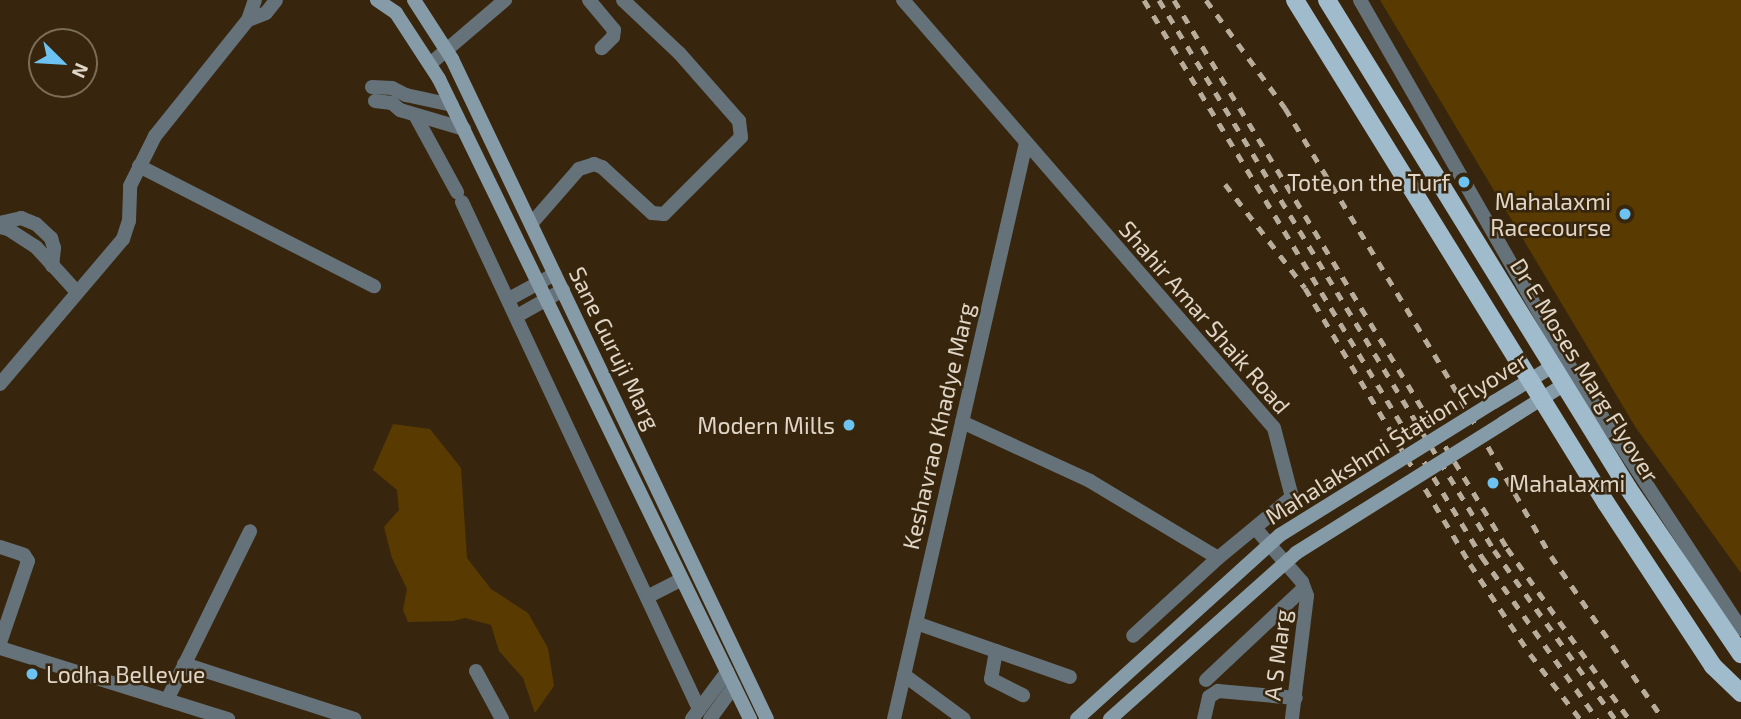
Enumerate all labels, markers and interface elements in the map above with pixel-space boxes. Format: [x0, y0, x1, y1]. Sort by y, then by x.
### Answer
north arrow [28, 28, 98, 98]
text: N [68, 60, 94, 82]
place label: Tote on the Turf [1286, 168, 1450, 196]
marker: Tote on the Turf [1456, 174, 1472, 190]
place label: Mahalaxmi Racecourse [1490, 187, 1611, 241]
marker: Mahalaxmi Racecourse [1617, 206, 1633, 222]
street label: Shahir Amar Shaik Road [1113, 214, 1297, 420]
street label: Dr E Moses Marg Flyover [1505, 253, 1665, 487]
street label: Sane Guruji Marg [564, 262, 666, 434]
street label: Keshavrao Khadye Marg [896, 300, 980, 552]
street label: Mahalakshmi Station Flyover [1260, 346, 1532, 530]
place label: Modern Mills [697, 411, 835, 439]
marker: Modern Mills [841, 417, 857, 433]
place label: Mahalaxmi [1509, 469, 1625, 497]
marker: Mahalaxmi [1483, 473, 1503, 493]
street label: A S Marg [1258, 608, 1296, 702]
place label: Lodha Bellevue [46, 660, 205, 688]
marker: Lodha Bellevue [24, 666, 40, 682]

